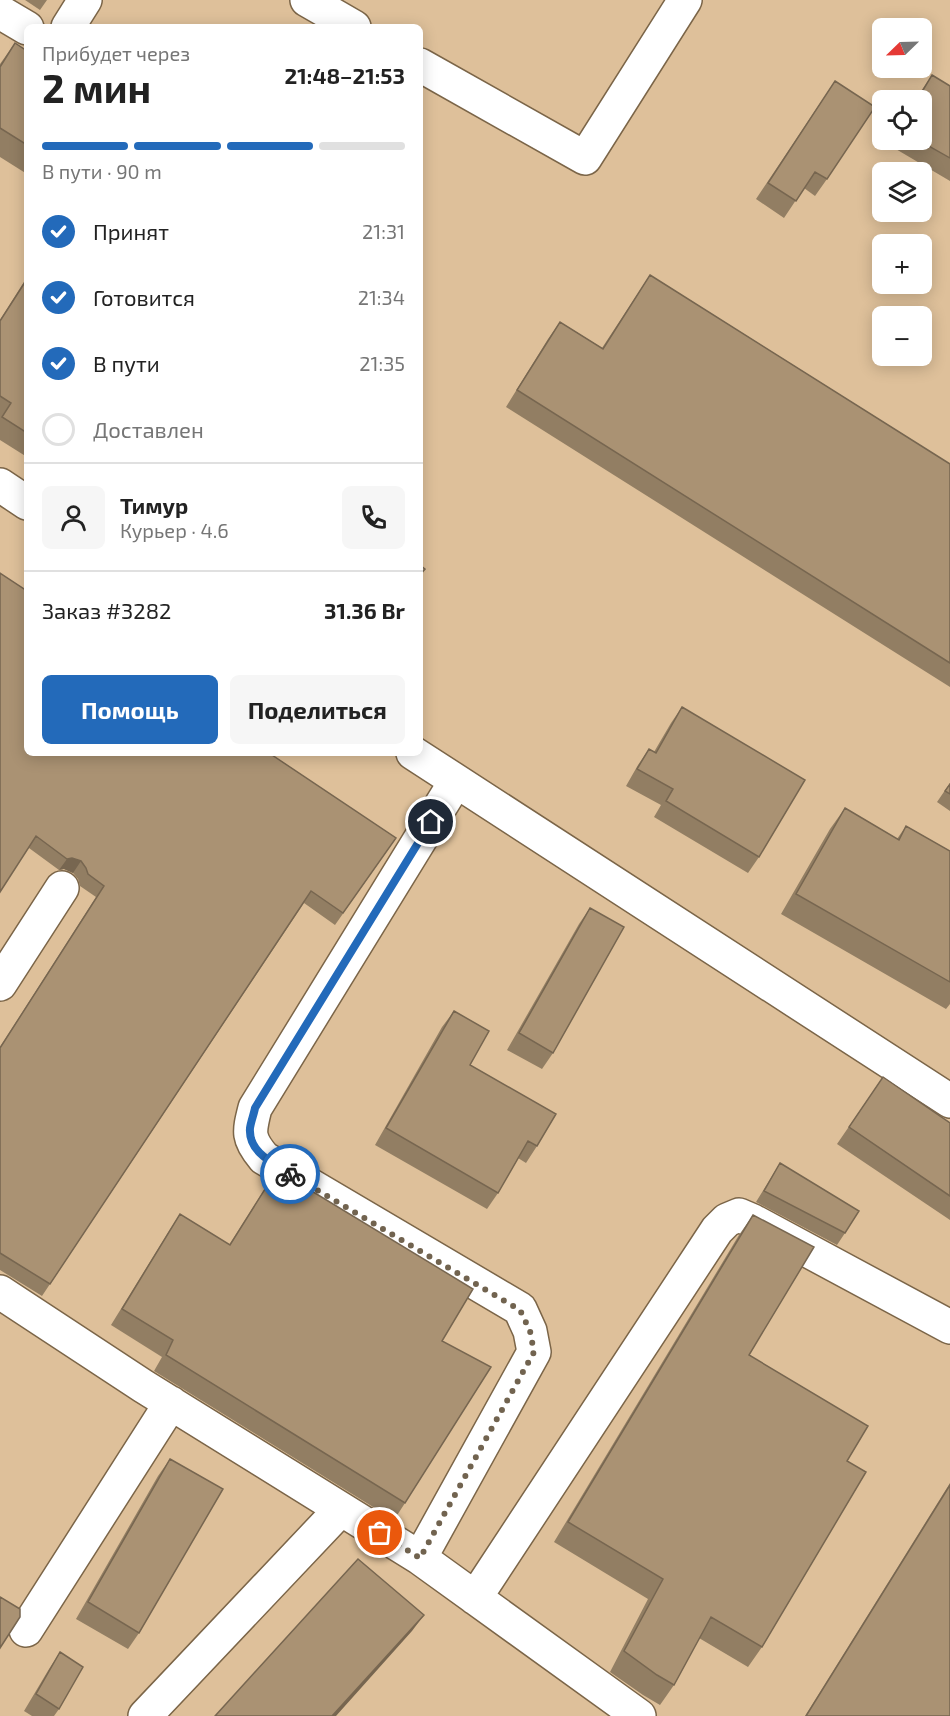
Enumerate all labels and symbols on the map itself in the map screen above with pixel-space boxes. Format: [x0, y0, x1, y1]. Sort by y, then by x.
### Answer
north arrow [872, 18, 932, 78]
pin [405, 796, 456, 847]
courier [260, 1144, 320, 1204]
pin [354, 1507, 405, 1558]

